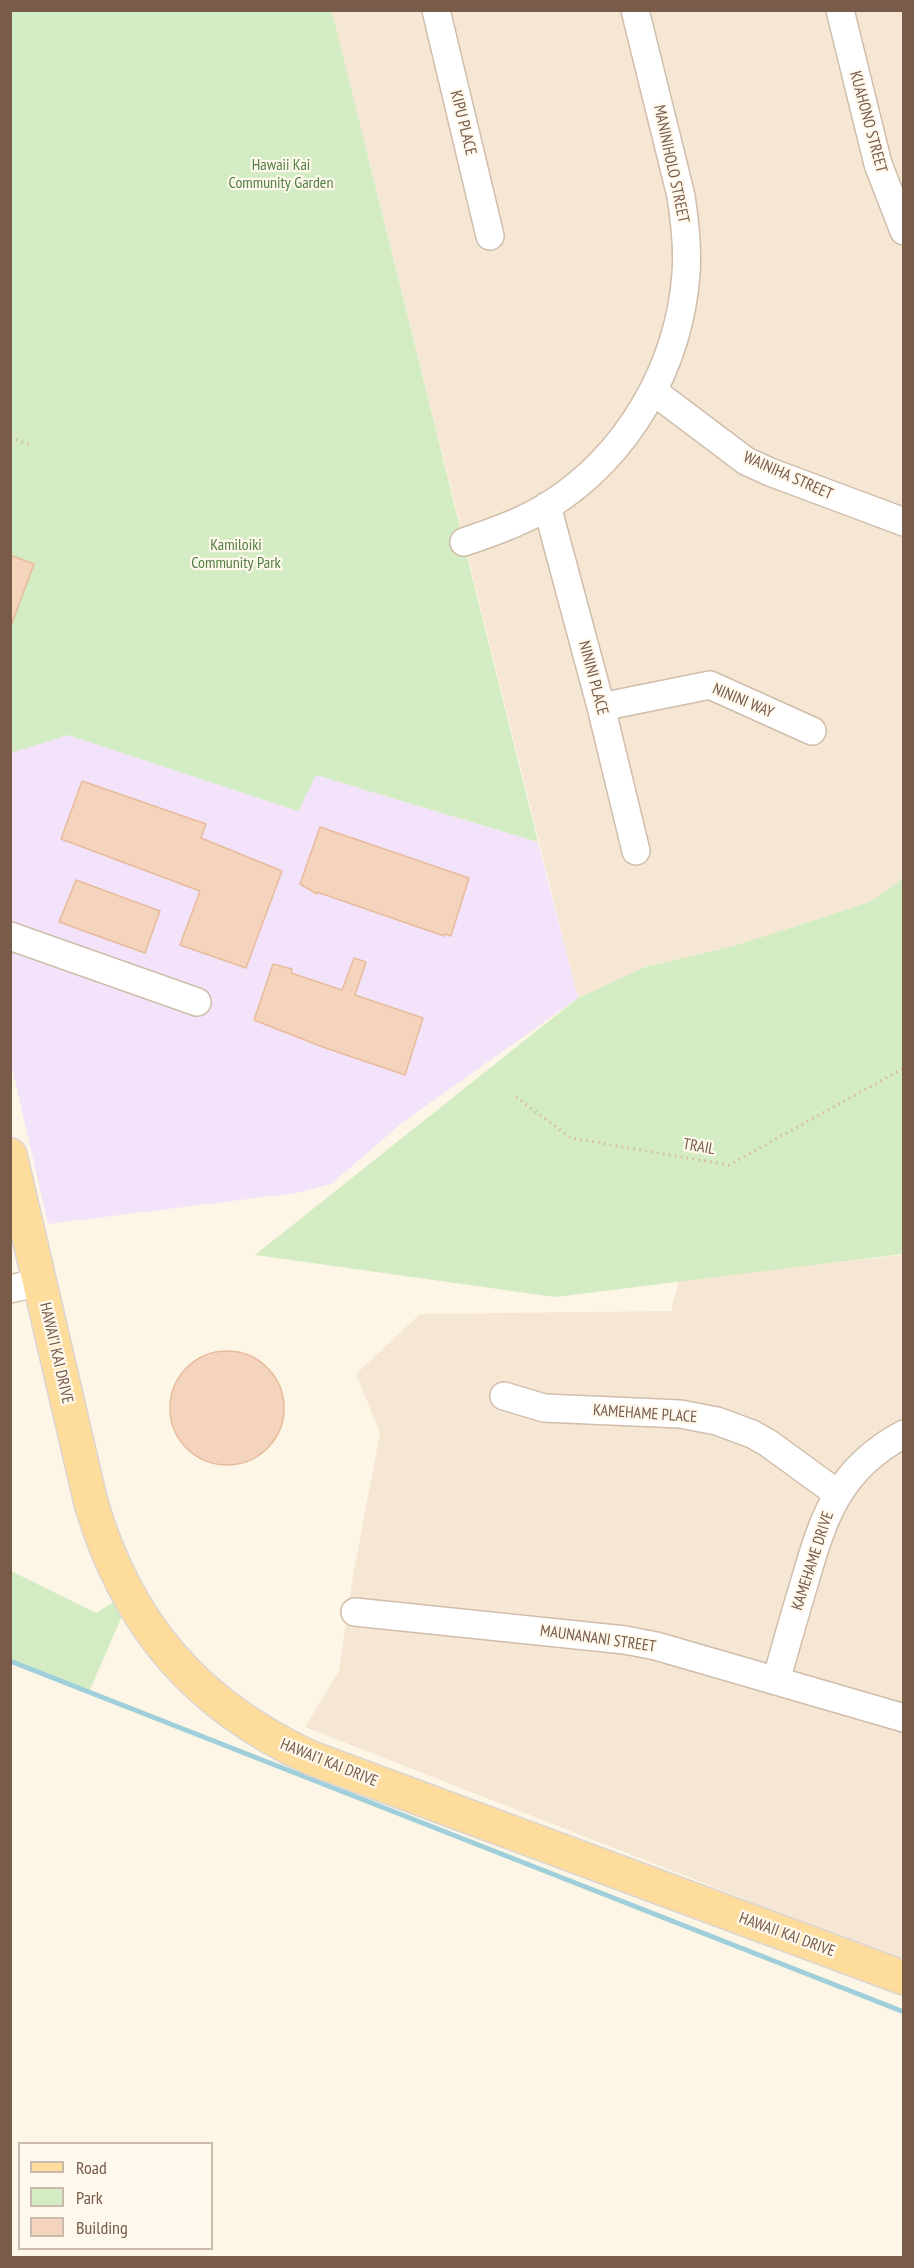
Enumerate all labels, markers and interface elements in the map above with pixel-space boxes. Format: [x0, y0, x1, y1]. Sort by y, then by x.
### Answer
street label: KUAHONO STREET [845, 69, 891, 175]
street label: KIPU PLACE [446, 89, 480, 157]
street label: MANINIHOLO STREET [649, 103, 693, 225]
park label: Hawaii Kai Community Garden [229, 155, 333, 193]
street label: WAINIHA STREET [740, 448, 836, 504]
park label: Kamiloiki Community Park [191, 535, 281, 573]
street label: NININI PLACE [574, 639, 612, 717]
street label: NININI WAY [709, 680, 777, 722]
street label: TRAIL [681, 1135, 717, 1159]
street label: HAWAI’I KAI DRIVE [35, 1300, 77, 1406]
street label: KAMEHAME PLACE [592, 1401, 698, 1427]
street label: KAMEHAME DRIVE [788, 1509, 838, 1613]
street label: MAUNANANI STREET [539, 1621, 657, 1657]
street label: HAWAI’I KAI DRIVE [277, 1735, 381, 1791]
street label: HAWAII KAI DRIVE [736, 1909, 838, 1961]
legend [18, 2142, 213, 2250]
text: Road [76, 2156, 107, 2179]
text: Park [76, 2186, 103, 2209]
text: Building [76, 2216, 128, 2239]

